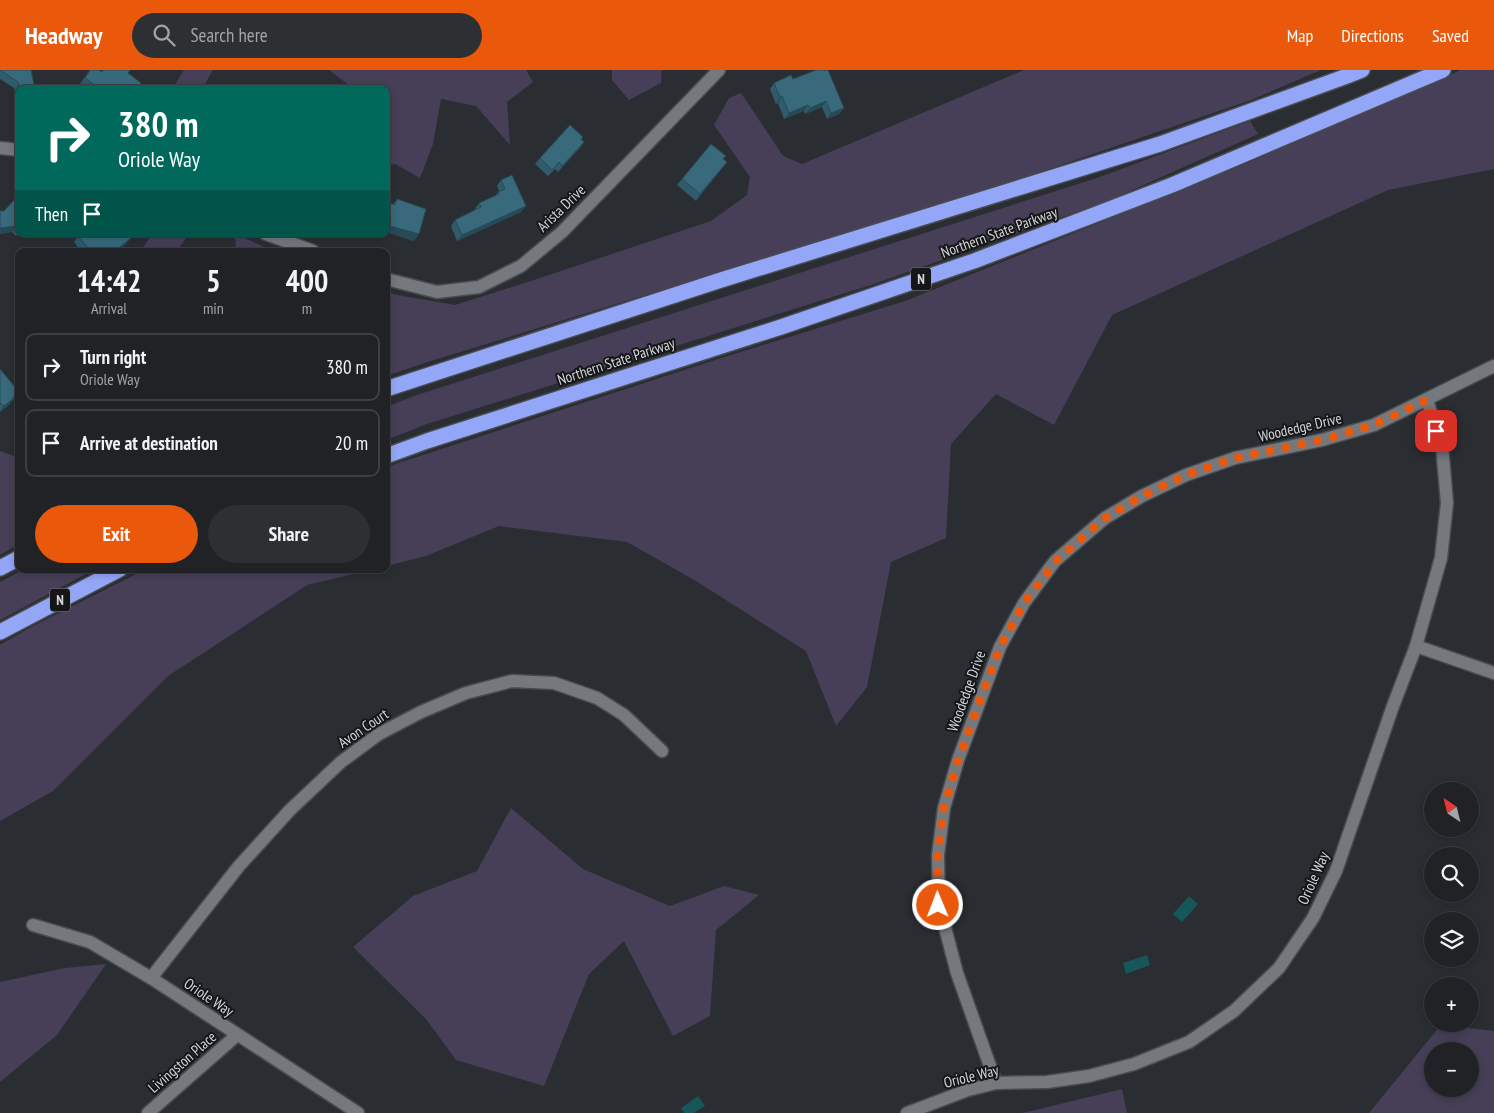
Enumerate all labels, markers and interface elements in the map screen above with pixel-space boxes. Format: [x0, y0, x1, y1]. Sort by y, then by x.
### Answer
search box [132, 13, 482, 58]
text: Headway [25, 20, 102, 51]
icon: search [150, 21, 178, 49]
text: Search here [190, 23, 268, 47]
text: Map [1287, 24, 1313, 47]
text: Directions [1341, 24, 1404, 47]
text: Saved [1432, 24, 1469, 47]
text: 380 m [118, 101, 199, 147]
icon: right [35, 105, 100, 170]
text: Oriole Way [118, 145, 200, 173]
street label: Arista Drive [533, 180, 589, 236]
icon: arrive [78, 200, 106, 228]
text: Then [35, 202, 68, 226]
street label: Northern State Parkway [938, 202, 1060, 262]
text: 14:42 [77, 261, 141, 300]
text: 5 [206, 261, 221, 300]
text: 400 [285, 261, 328, 300]
road number: N [911, 268, 931, 290]
text: Arrival [91, 298, 127, 318]
text: min [203, 298, 224, 318]
text: m [302, 298, 312, 318]
street label: Northern State Parkway [555, 333, 678, 389]
text: Turn right [80, 345, 146, 369]
icon: right [37, 353, 65, 381]
text: 380 m [326, 355, 368, 379]
text: Oriole Way [80, 369, 140, 389]
street label: Woodedge Drive [1257, 408, 1343, 446]
pin [1415, 410, 1457, 452]
icon: arrive [1422, 417, 1450, 445]
icon: arrive [37, 429, 65, 457]
text: Arrive at destination [80, 431, 218, 455]
text: 20 m [335, 431, 368, 455]
button: Exit [35, 505, 198, 563]
button: Share [208, 505, 370, 563]
road number: N [50, 588, 70, 612]
street label: Woodedge Drive [943, 648, 989, 734]
street label: Avon Court [334, 704, 392, 752]
north arrow [1424, 782, 1479, 838]
map controls [1424, 782, 1479, 1097]
button: search [1424, 847, 1479, 902]
street label: Oriole Way [1293, 848, 1333, 907]
position arrow [911, 878, 963, 930]
button: layers [1424, 912, 1479, 967]
street label: Oriole Way [181, 973, 238, 1021]
button: + [1424, 977, 1479, 1032]
street label: Livingston Place [144, 1027, 220, 1097]
button: − [1424, 1042, 1479, 1097]
street label: Oriole Way [942, 1060, 1001, 1092]

